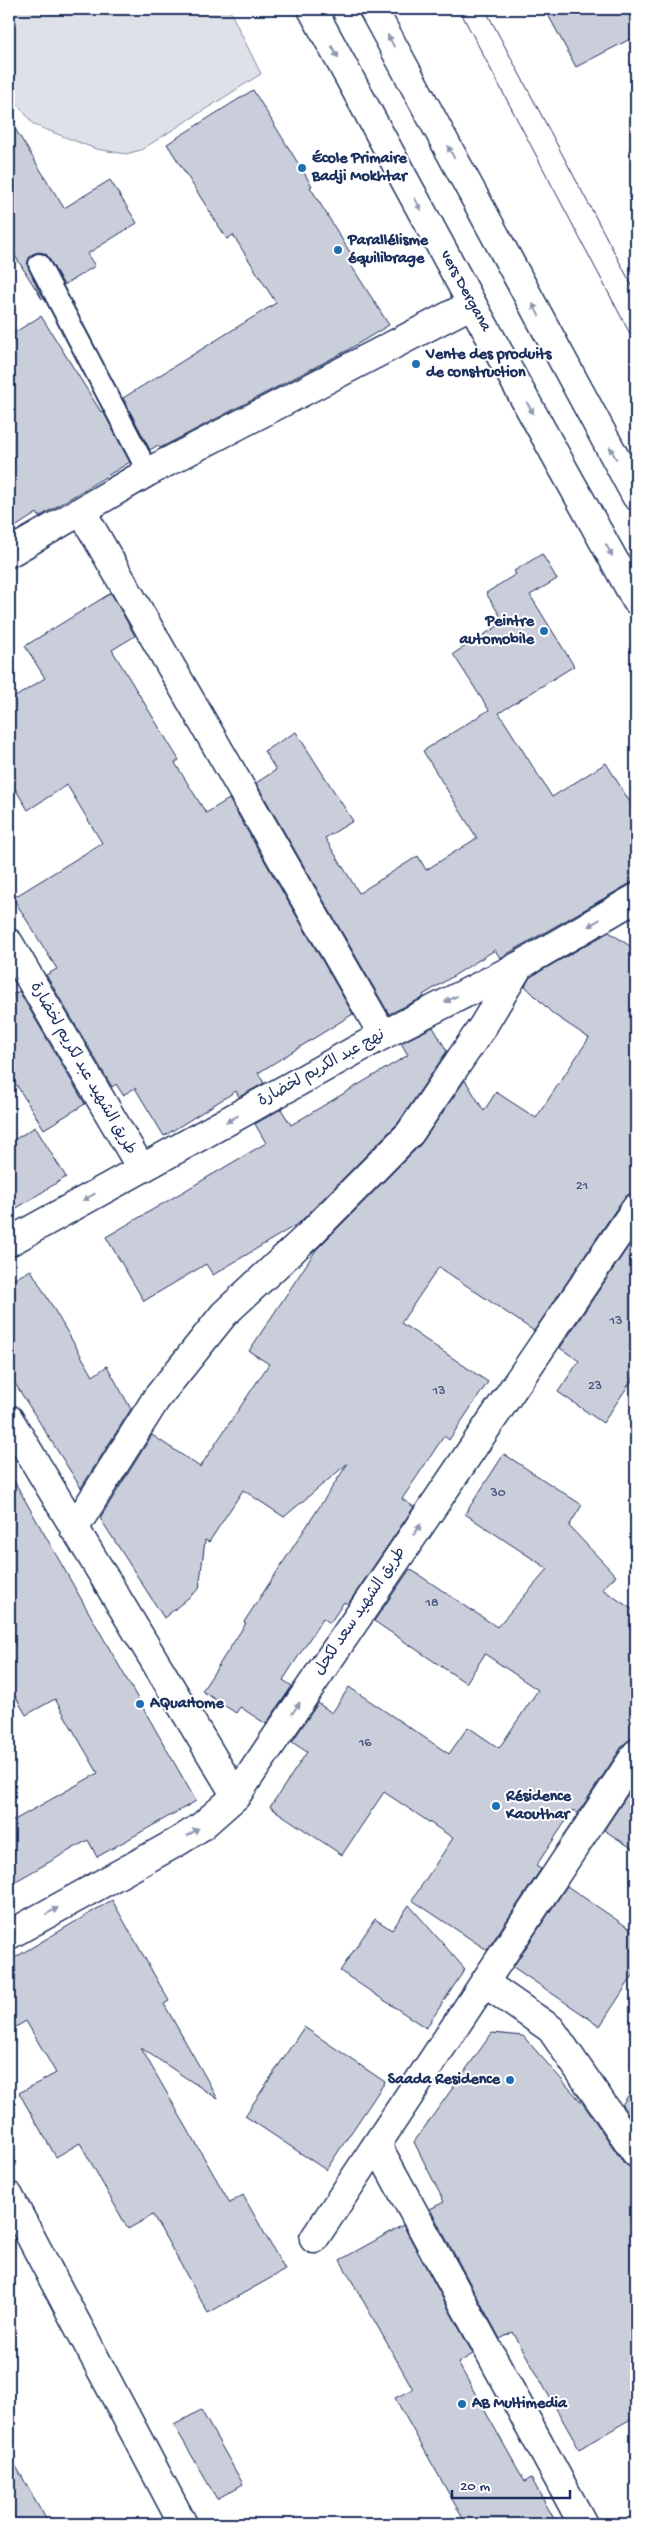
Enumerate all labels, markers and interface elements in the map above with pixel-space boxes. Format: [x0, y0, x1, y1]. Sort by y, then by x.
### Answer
one-way arrow [387, 34, 395, 49]
one-way arrow [331, 44, 339, 59]
one-way arrow [446, 145, 455, 159]
place label: École Primaire Badji Mokhtar [311, 149, 409, 187]
marker: École Primaire Badji Mokhtar [296, 162, 308, 174]
one-way arrow [414, 197, 422, 211]
place label: Parallélisme équilibrage [347, 232, 429, 269]
marker: Parallélisme équilibrage [332, 244, 344, 256]
street label: vers Dergana [435, 247, 495, 336]
one-way arrow [532, 303, 540, 318]
place label: Vente des produits de construction [425, 346, 552, 383]
marker: Vente des produits de construction [410, 358, 422, 370]
one-way arrow [525, 401, 534, 415]
one-way arrow [609, 446, 617, 461]
one-way arrow [604, 543, 613, 557]
place label: Peintre automobile [458, 613, 535, 650]
marker: Peintre automobile [538, 625, 550, 637]
one-way arrow [588, 918, 601, 927]
street label: طريق الشهيد عبد لكريم لخضارة [25, 979, 139, 1159]
one-way arrow [444, 995, 458, 1003]
street label: نهج عبد الكريم لخضارة [255, 1026, 389, 1112]
one-way arrow [224, 1115, 239, 1123]
house number: 21 [576, 1178, 588, 1195]
one-way arrow [83, 1193, 96, 1202]
house number: 13 [609, 1313, 622, 1330]
house number: 23 [588, 1378, 602, 1395]
house number: 13 [432, 1383, 445, 1400]
house number: 30 [489, 1485, 506, 1502]
one-way arrow [412, 1523, 422, 1537]
street label: طريق الشهيد سعد لكحل [310, 1544, 411, 1680]
house number: 18 [424, 1595, 439, 1612]
place label: AQuaHome [149, 1695, 224, 1714]
marker: AQuaHome [134, 1698, 146, 1710]
one-way arrow [291, 1701, 301, 1714]
house number: 16 [358, 1735, 372, 1752]
place label: Résidence Kaouthar [505, 1788, 572, 1825]
marker: Résidence Kaouthar [490, 1800, 502, 1812]
one-way arrow [186, 1827, 200, 1837]
one-way arrow [45, 1907, 58, 1916]
place label: Saada Residence [388, 2071, 501, 2090]
marker: Saada Residence [504, 2074, 516, 2086]
place label: AB Multimedia [471, 2395, 568, 2414]
marker: AB Multimedia [456, 2398, 468, 2410]
scale bar [452, 2468, 570, 2500]
text: 20 m [460, 2478, 490, 2496]

